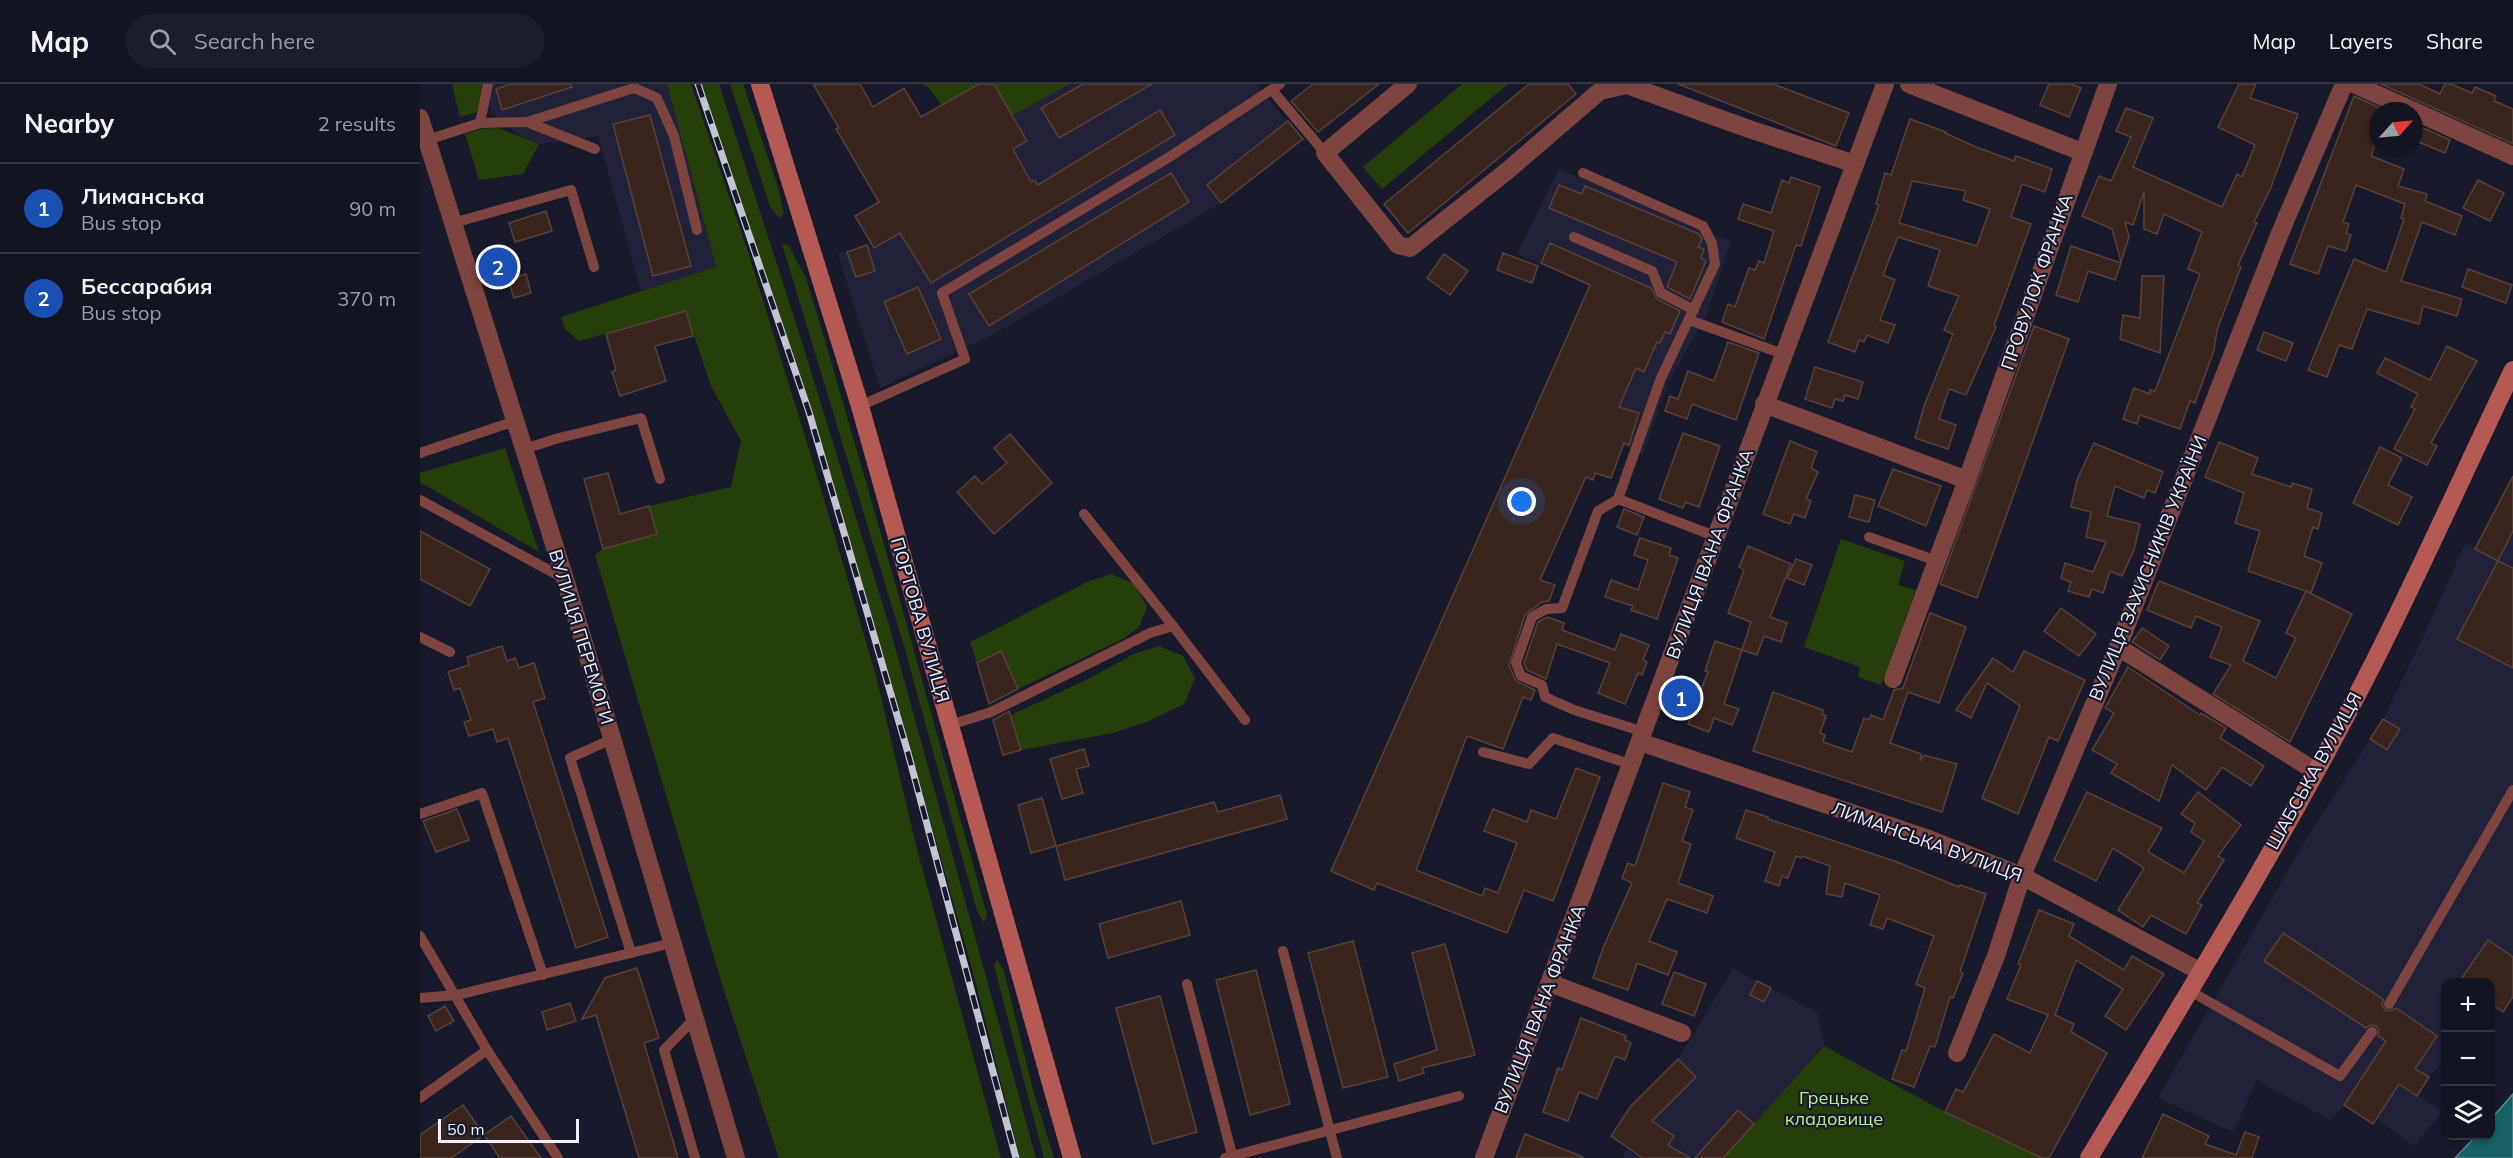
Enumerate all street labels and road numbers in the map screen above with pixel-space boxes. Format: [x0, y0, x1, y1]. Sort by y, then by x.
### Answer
street label: ПРОВУЛОК ФРАНКА [1996, 191, 2077, 373]
street label: ВУЛИЦЯ ЗАХИСНИКІВ УКРАЇНИ [2084, 432, 2211, 704]
street label: ВУЛИЦЯ ІВАНА ФРАНКА [1661, 446, 1758, 662]
street label: ПОРТОВА ВУЛИЦЯ [886, 535, 955, 705]
street label: ВУЛИЦЯ ПЕРЕМОГИ [544, 547, 619, 727]
street label: ШАБСЬКА ВУЛИЦЯ [2261, 688, 2366, 854]
street label: ЛИМАНСЬКА ВУЛИЦЯ [1829, 796, 2026, 887]
street label: ВУЛИЦЯ ІВАНА ФРАНКА [1489, 901, 1590, 1116]

